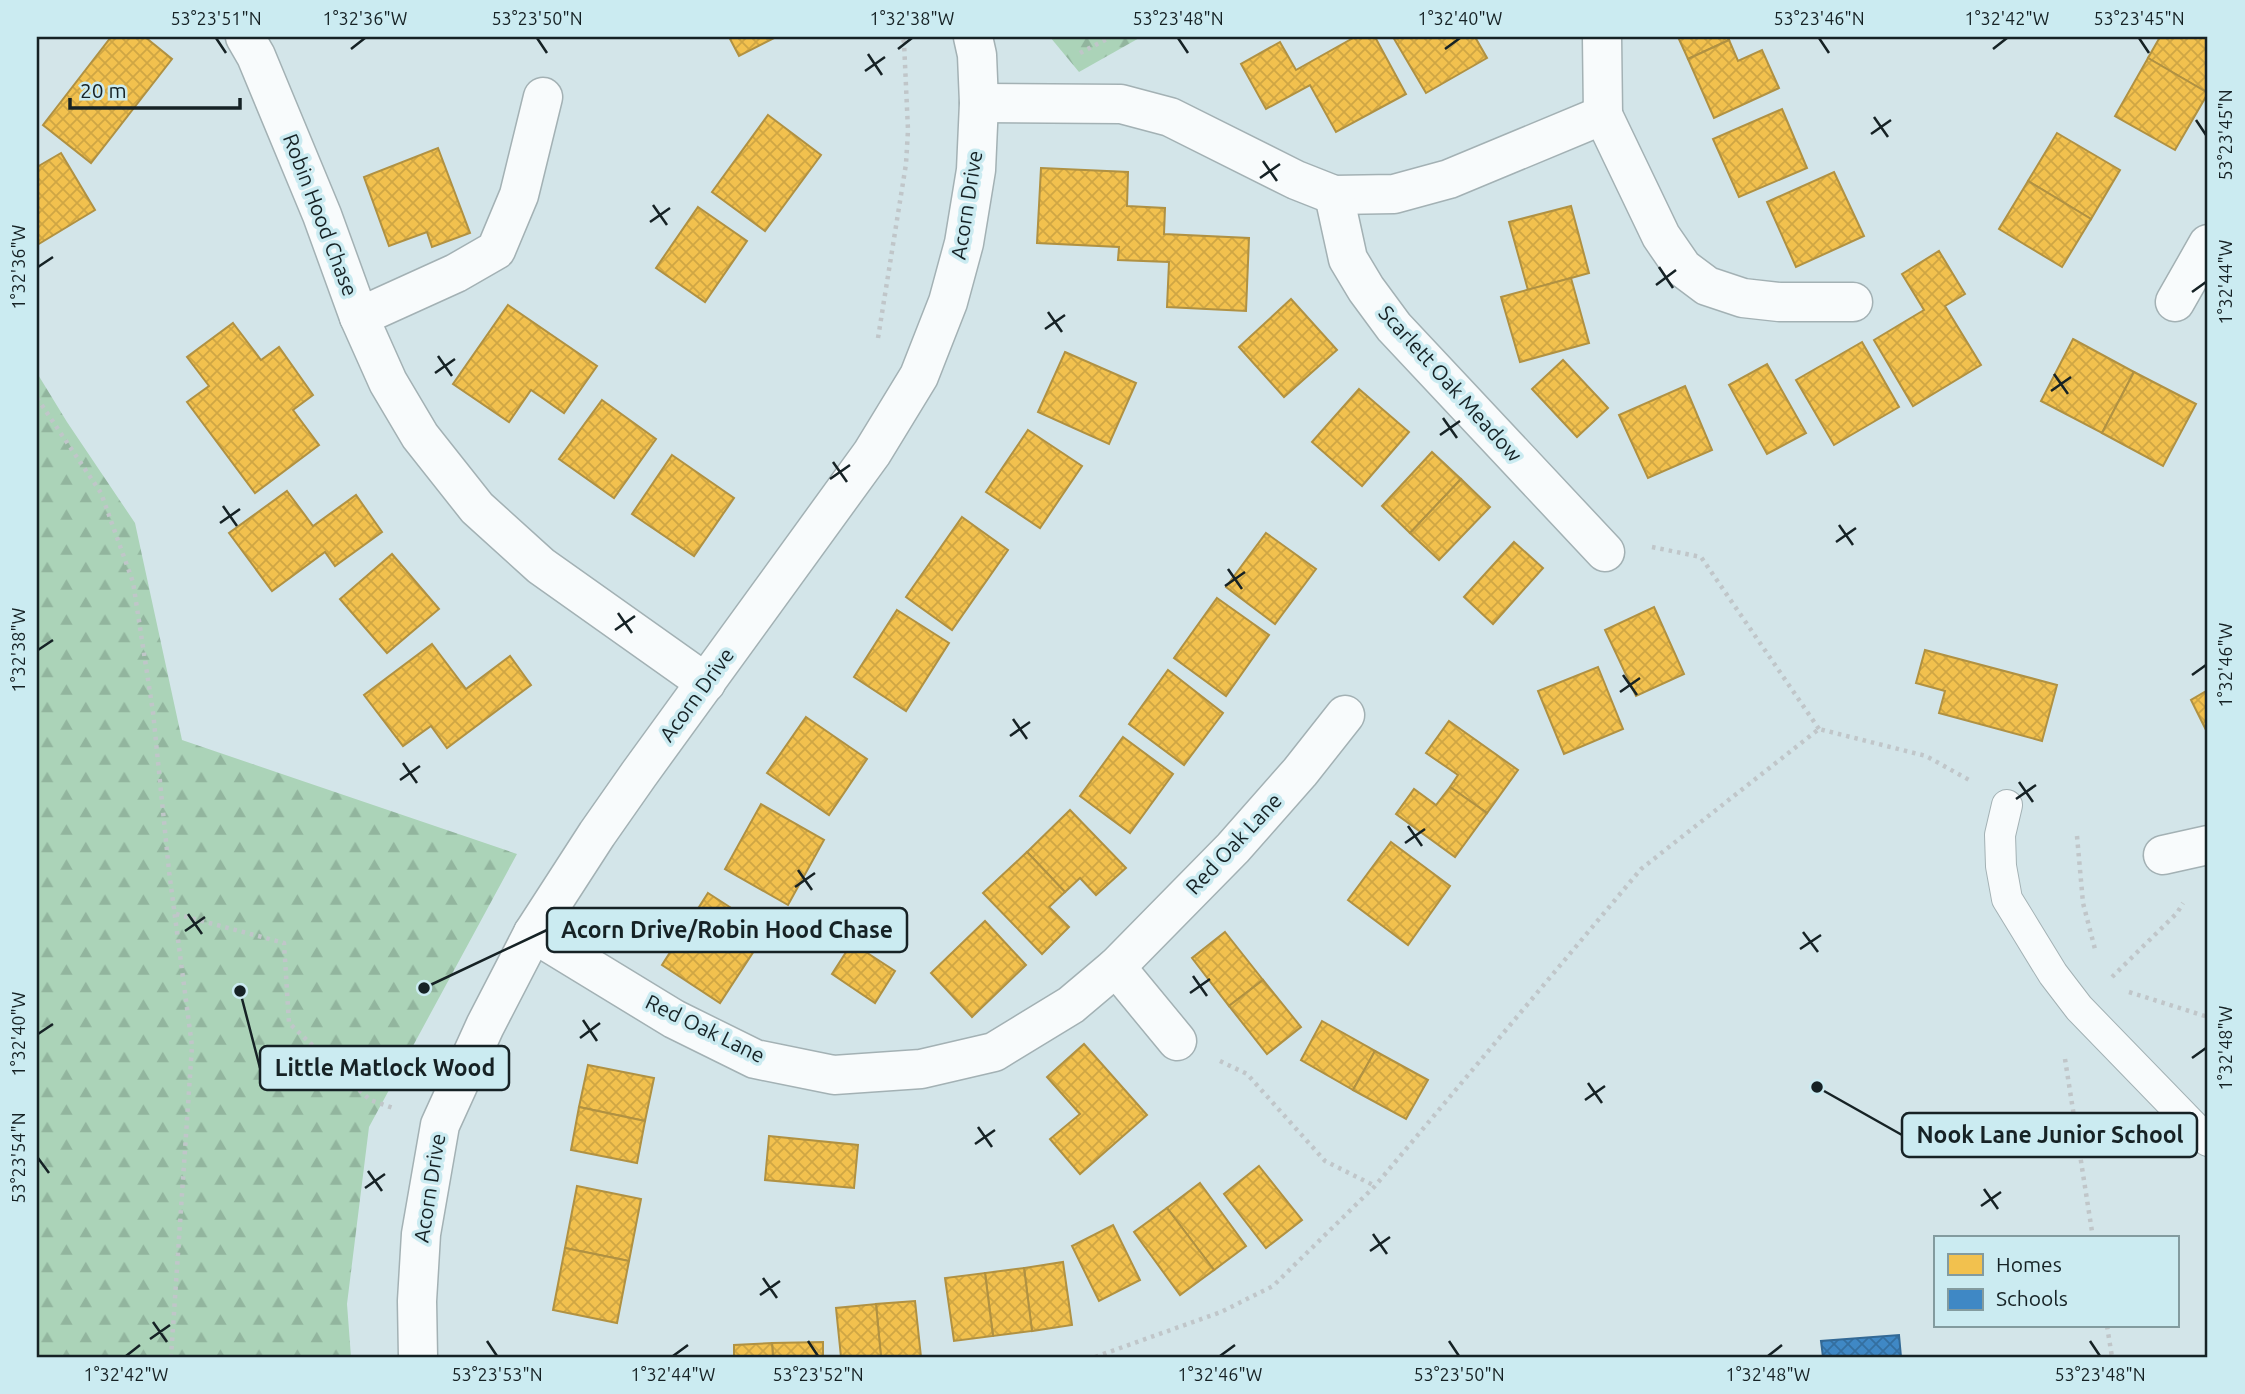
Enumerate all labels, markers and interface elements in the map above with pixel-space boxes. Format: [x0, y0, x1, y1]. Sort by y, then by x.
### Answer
text: 53°23'51"N [170, 8, 262, 28]
text: 1°32'36"W [323, 8, 408, 28]
text: 53°23'50"N [491, 8, 583, 28]
text: 1°32'38"W [870, 8, 955, 28]
text: 53°23'48"N [1132, 8, 1224, 28]
text: 1°32'40"W [1418, 8, 1503, 28]
text: 53°23'46"N [1773, 8, 1865, 28]
text: 1°32'42"W [1965, 8, 2050, 28]
text: 53°23'45"N [2093, 8, 2185, 28]
scale bar [70, 66, 240, 110]
text: 20 m [80, 78, 127, 102]
text: 53°23'45"N [2215, 89, 2235, 181]
street label: Robin Hood Chase [279, 130, 363, 299]
street label: Acorn Drive [946, 149, 986, 261]
text: 1°32'36"W [8, 224, 28, 309]
text: 1°32'44"W [2215, 239, 2235, 324]
street label: Scarlett Oak Meadow [1374, 300, 1527, 466]
text: 1°32'38"W [8, 607, 28, 692]
text: 1°32'46"W [2215, 622, 2235, 707]
street label: Acorn Drive [654, 643, 738, 746]
street label: Red Oak Lane [1180, 788, 1286, 899]
callout: Acorn Drive/Robin Hood Chase [547, 908, 907, 952]
text: Acorn Drive/Robin Hood Chase [561, 917, 893, 942]
street label: Red Oak Lane [642, 989, 769, 1067]
text: 1°32'40"W [8, 991, 28, 1076]
text: 1°32'48"W [2215, 1005, 2235, 1090]
callout: Little Matlock Wood [260, 1046, 509, 1090]
text: Little Matlock Wood [275, 1055, 495, 1080]
text: 53°23'54"N [8, 1112, 28, 1204]
callout: Nook Lane Junior School [1902, 1113, 2197, 1157]
text: Nook Lane Junior School [1916, 1122, 2184, 1147]
street label: Acorn Drive [409, 1132, 449, 1244]
legend [1934, 1236, 2178, 1328]
text: Homes [1996, 1252, 2062, 1276]
text: Schools [1996, 1286, 2068, 1310]
text: 1°32'42"W [84, 1364, 169, 1384]
text: 53°23'53"N [451, 1364, 543, 1384]
text: 1°32'44"W [631, 1364, 716, 1384]
text: 53°23'52"N [772, 1364, 864, 1384]
text: 1°32'46"W [1178, 1364, 1263, 1384]
text: 53°23'50"N [1413, 1364, 1505, 1384]
text: 1°32'48"W [1726, 1364, 1811, 1384]
text: 53°23'48"N [2054, 1364, 2146, 1384]

